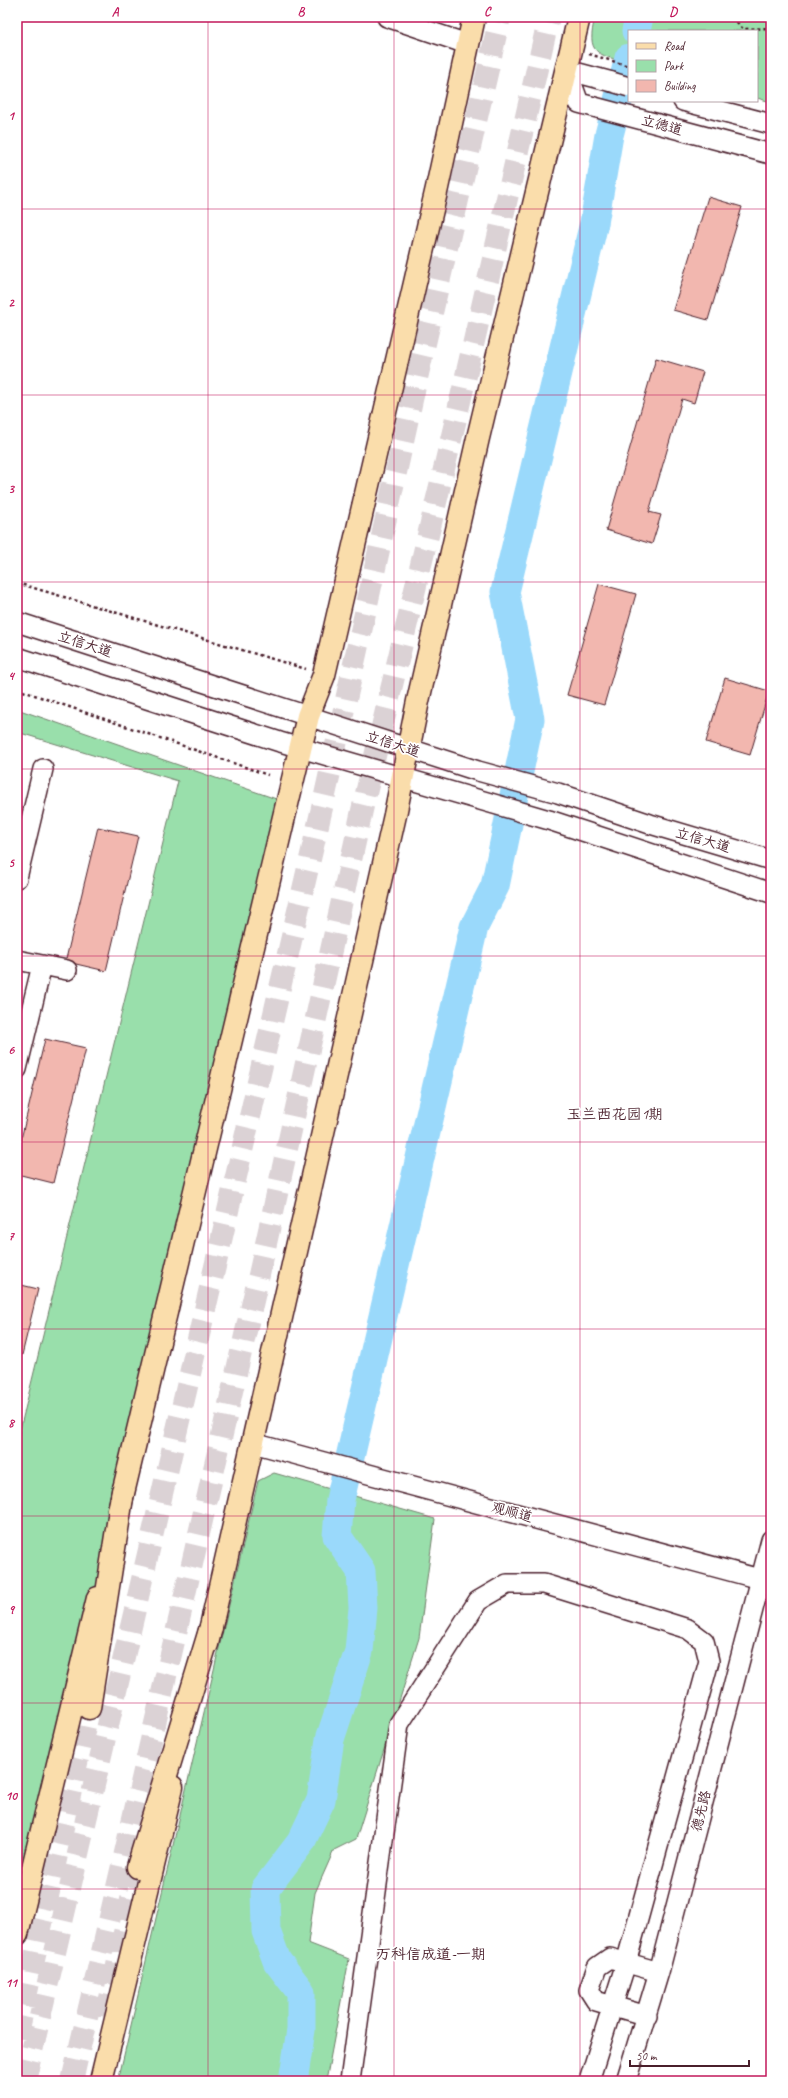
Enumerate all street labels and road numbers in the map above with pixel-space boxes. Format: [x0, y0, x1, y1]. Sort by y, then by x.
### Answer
street label: 立德道 [640, 111, 684, 139]
street label: 立信大道 [56, 627, 114, 661]
street label: 立信大道 [364, 727, 422, 761]
street label: 立信大道 [674, 824, 732, 856]
street label: 观顺道 [490, 1498, 534, 1526]
street label: 德先路 [688, 1789, 714, 1833]

